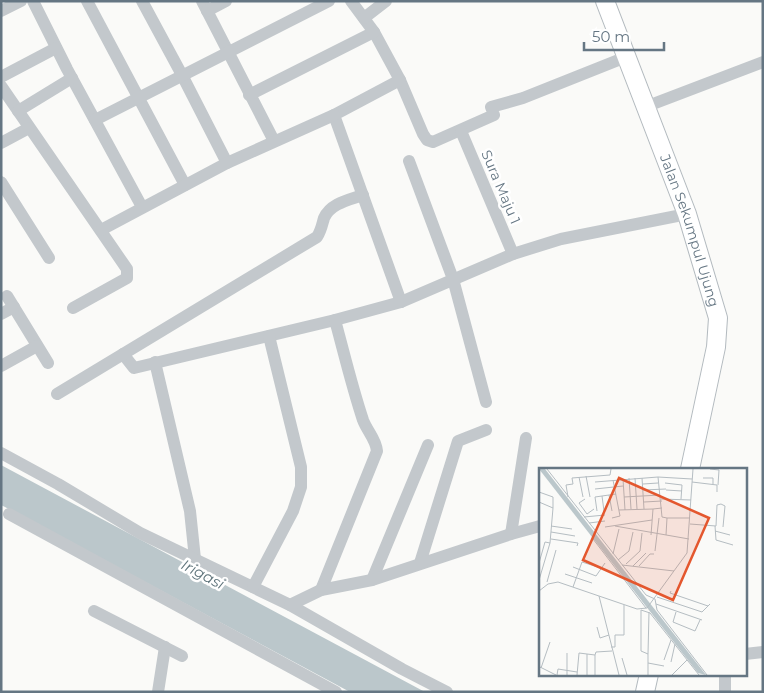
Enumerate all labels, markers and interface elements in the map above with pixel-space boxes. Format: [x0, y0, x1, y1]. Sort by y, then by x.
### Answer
scale bar [584, 20, 664, 52]
text: 50 m [592, 27, 630, 46]
street label: Sura Maju 1 [477, 147, 525, 227]
street label: Jalan Sekumpul Ujung [656, 151, 723, 309]
inset map [539, 468, 746, 676]
water label: Irigasi [178, 555, 229, 594]

